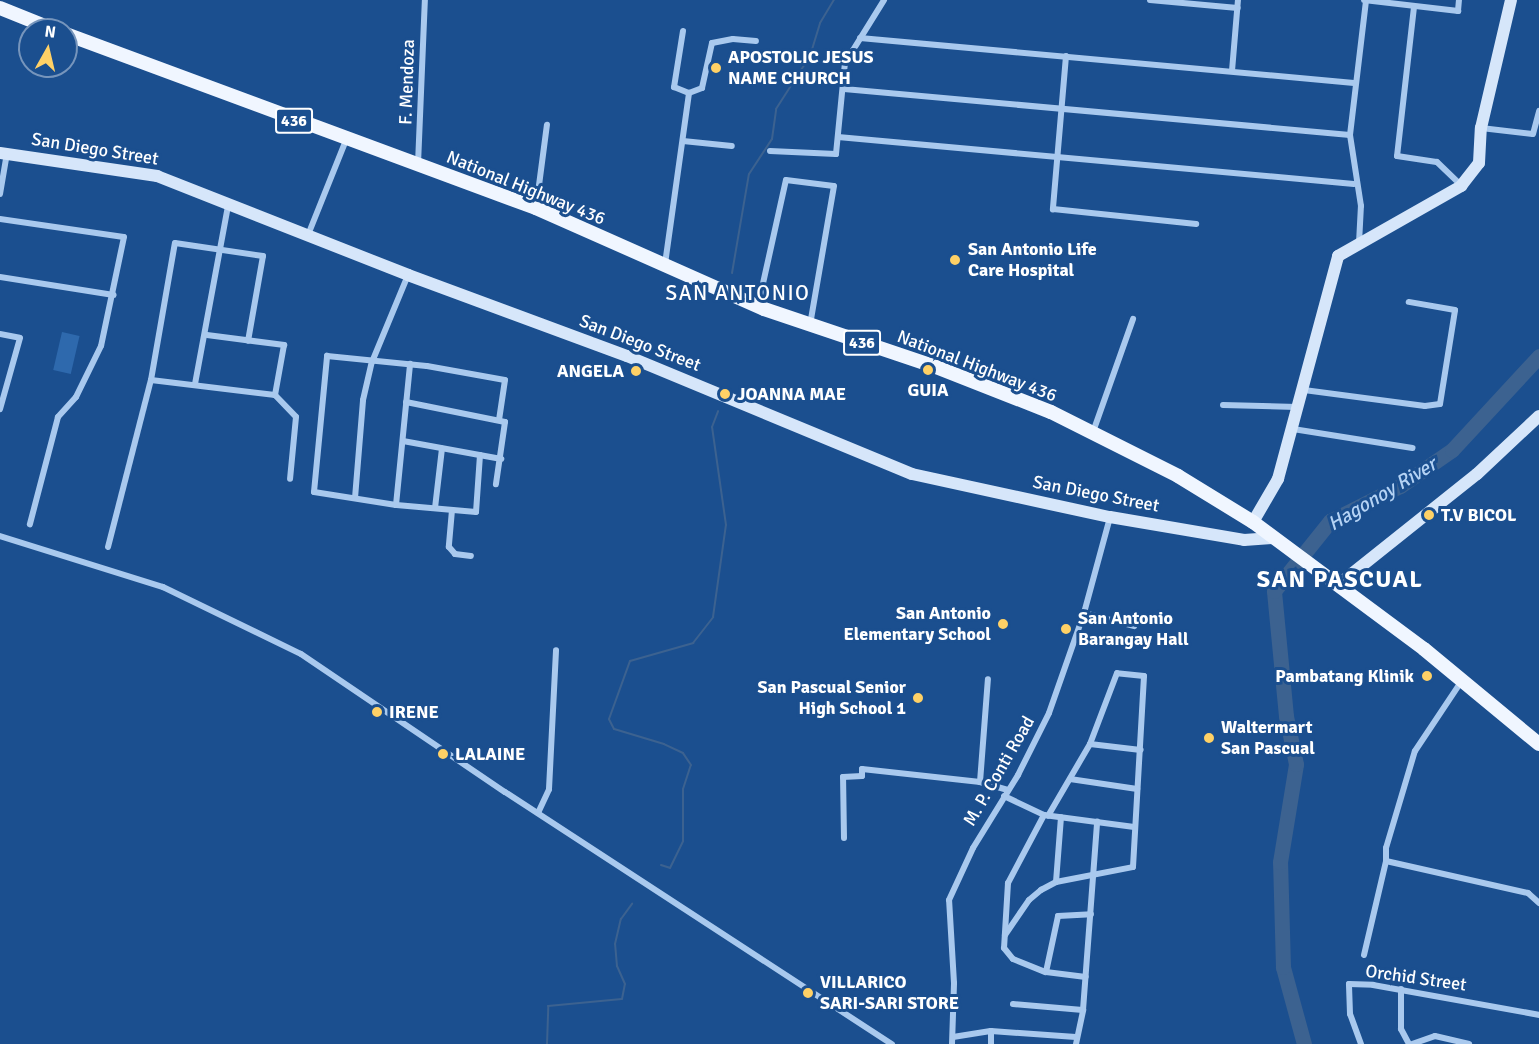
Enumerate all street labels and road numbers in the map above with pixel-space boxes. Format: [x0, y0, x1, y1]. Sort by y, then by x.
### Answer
street label: F. Mendoza [395, 39, 419, 125]
road number: 436 [274, 108, 314, 134]
street label: San Diego Street [30, 128, 160, 170]
street label: National Highway 436 [443, 146, 609, 230]
street label: San Diego Street [576, 310, 704, 376]
street label: National Highway 436 [894, 326, 1060, 406]
road number: 436 [842, 330, 882, 356]
street label: San Diego Street [1031, 471, 1161, 517]
street label: M. P. Conti Road [959, 712, 1039, 830]
street label: Orchid Street [1364, 960, 1468, 996]

